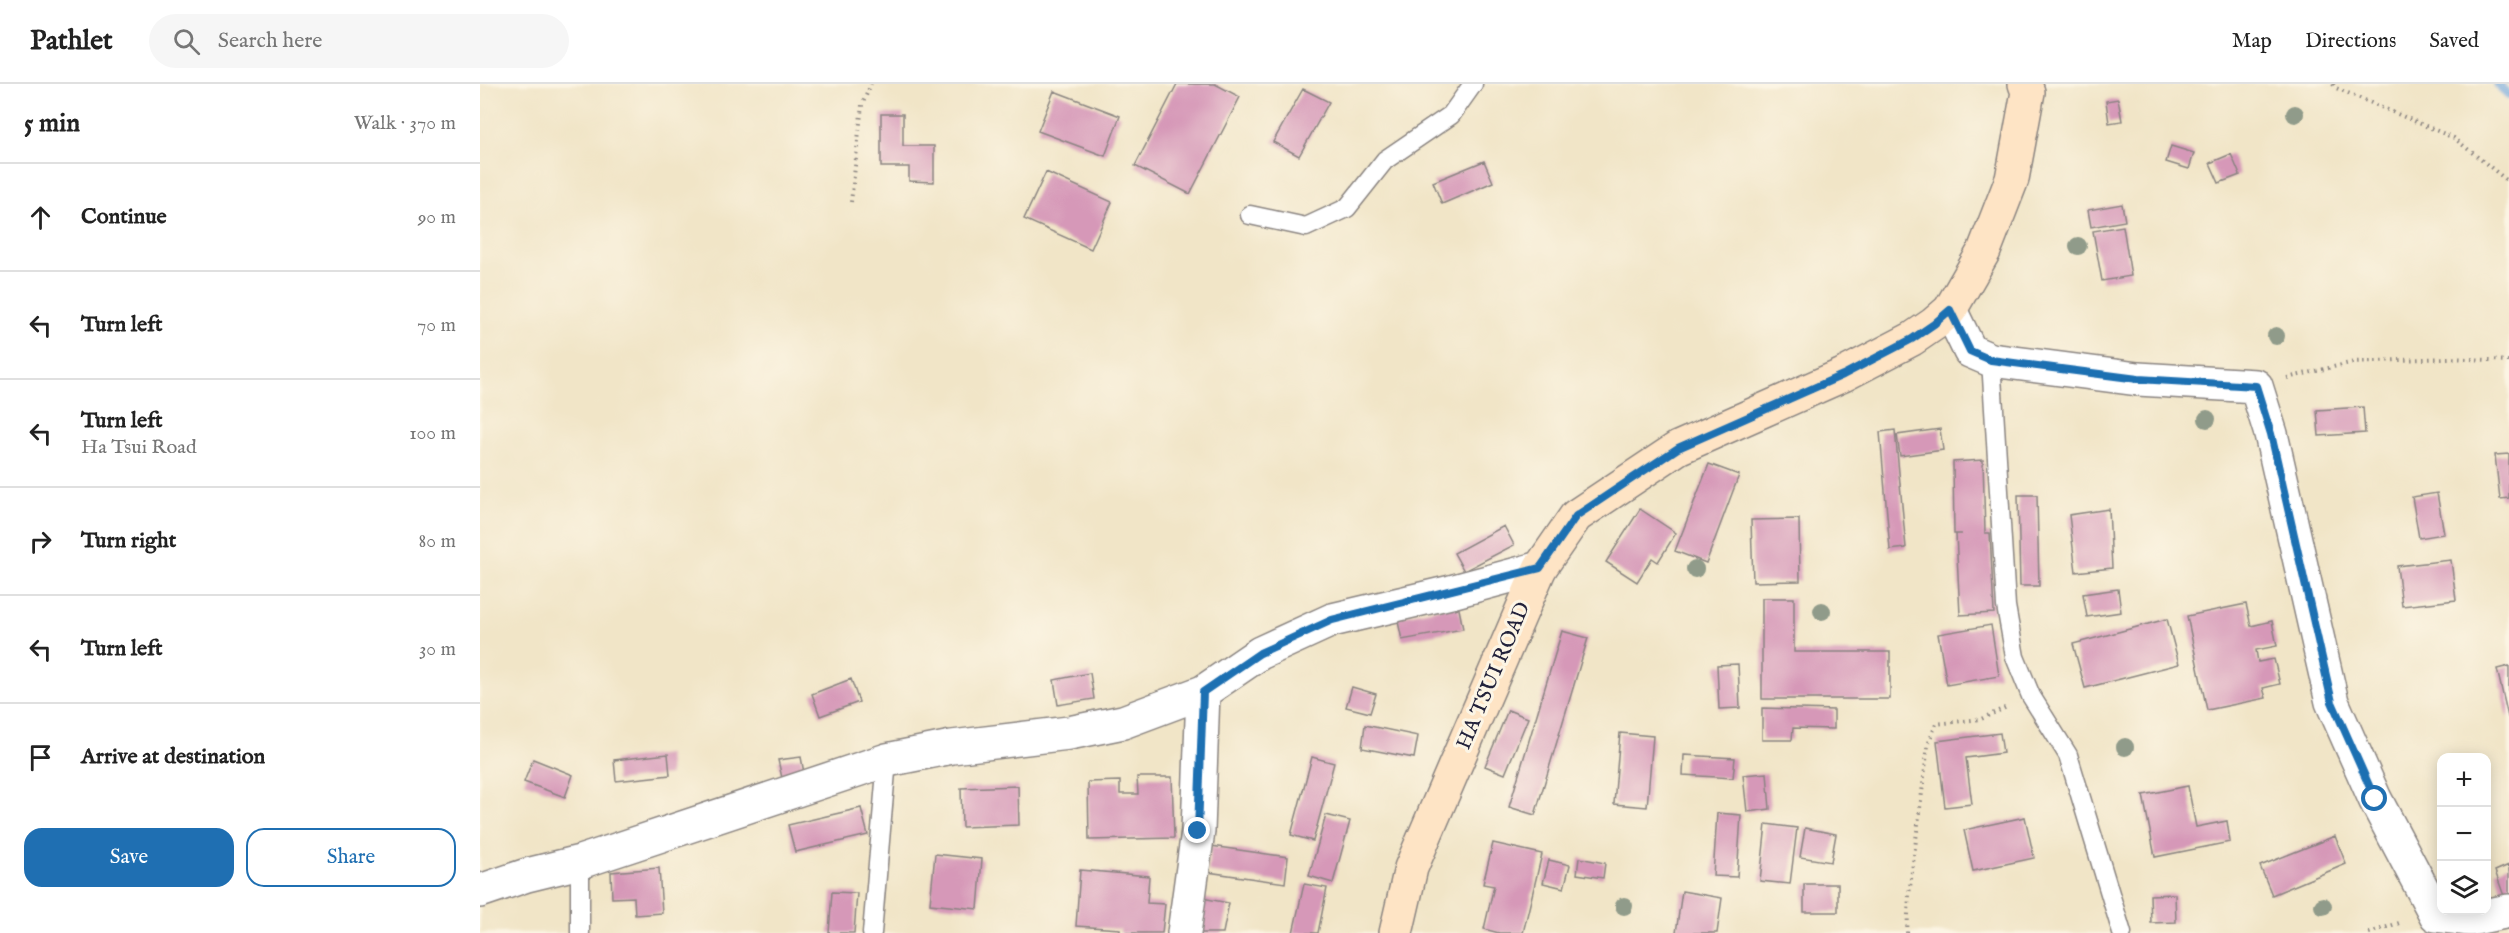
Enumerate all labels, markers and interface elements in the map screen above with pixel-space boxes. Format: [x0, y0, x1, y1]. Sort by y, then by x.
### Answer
search box [149, 14, 569, 68]
text: Pathlet [30, 24, 113, 59]
icon: search [170, 25, 203, 58]
text: Search here [218, 27, 322, 55]
text: Map [2232, 28, 2272, 55]
text: Directions [2305, 28, 2396, 55]
text: Saved [2429, 28, 2479, 55]
text: 5 min [24, 107, 80, 140]
text: Walk · 370 m [354, 111, 456, 136]
icon: ahead [24, 201, 57, 234]
text: Continue [81, 203, 167, 231]
text: 90 m [418, 205, 456, 230]
icon: left [24, 309, 57, 342]
text: Turn left [81, 311, 163, 339]
text: 70 m [417, 313, 456, 338]
text: Turn left [81, 407, 163, 435]
icon: left [24, 417, 57, 450]
text: 100 m [409, 421, 456, 446]
text: Ha Tsui Road [81, 435, 197, 460]
icon: right [24, 525, 57, 558]
text: Turn right [81, 527, 176, 555]
text: 80 m [419, 529, 456, 554]
street label: HA TSUI ROAD [1451, 598, 1537, 754]
icon: left [24, 633, 57, 666]
text: Turn left [81, 635, 163, 663]
text: 30 m [419, 637, 456, 662]
icon: arrive [24, 741, 57, 774]
text: Arrive at destination [81, 743, 265, 771]
map controls [2437, 753, 2491, 915]
button: + [2437, 753, 2491, 807]
route start [2361, 785, 2387, 811]
button: − [2437, 807, 2491, 861]
route end [1184, 817, 1210, 843]
button: Save [24, 828, 234, 887]
button: Share [246, 828, 456, 887]
button: layers [2437, 861, 2491, 915]

